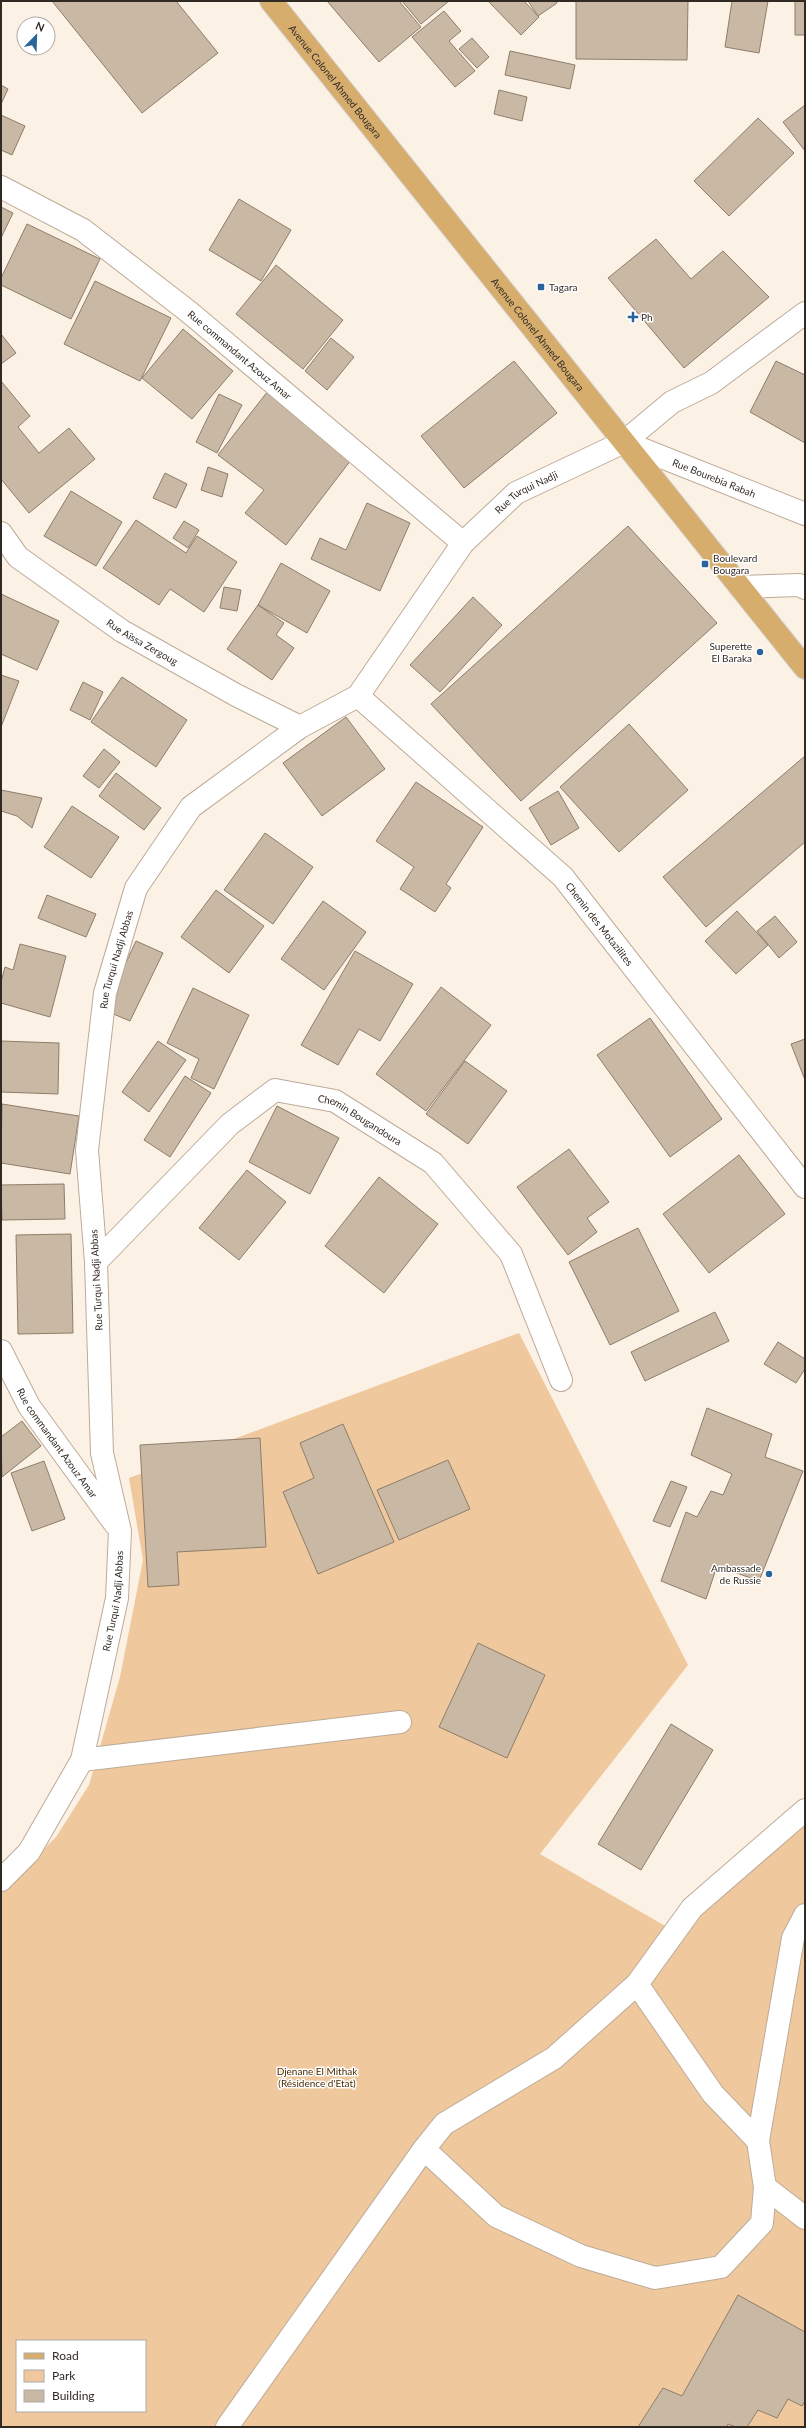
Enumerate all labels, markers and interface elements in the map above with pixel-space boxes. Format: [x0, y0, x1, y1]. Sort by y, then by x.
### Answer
north arrow [16, 16, 56, 56]
text: N [34, 19, 47, 34]
street label: Avenue Colonel Ahmed Bougara [286, 22, 384, 141]
street label: Avenue Colonel Ahmed Bougara [489, 275, 587, 393]
place label: Tagara [549, 281, 577, 293]
marker: Tagara [536, 282, 546, 292]
street label: Rue commandant Azouz Amar [186, 308, 294, 402]
place label: Ph [641, 311, 653, 323]
marker: Ph [628, 312, 638, 322]
street label: Rue Bourebia Rabah [671, 456, 758, 500]
street label: Rue Turqui Nadji [492, 468, 559, 516]
place label: Boulevard Bougara [713, 552, 757, 576]
marker: Boulevard Bougara [700, 559, 710, 569]
street label: Rue Aïssa Zergoug [104, 616, 180, 667]
place label: Superette El Baraka [709, 640, 752, 664]
marker: Superette El Baraka [755, 647, 765, 657]
street label: Chemin des Motazilites [563, 880, 636, 968]
street label: Rue Turqui Nadji Abbas [97, 909, 135, 1010]
street label: Chemin Bougandoura [317, 1092, 404, 1148]
street label: Rue Turqui Nadji Abbas [87, 1229, 105, 1331]
street label: Rue commandant Azouz Amar [15, 1386, 100, 1500]
street label: Rue Turqui Nadji Abbas [100, 1550, 125, 1652]
place label: Ambassade de Russie [711, 1562, 761, 1586]
marker: Ambassade de Russie [764, 1569, 774, 1579]
park label: Djenane El Mithak (Résidence d'Etat) [277, 2065, 358, 2089]
legend [16, 2340, 146, 2412]
text: Road [52, 2348, 79, 2363]
text: Park [52, 2368, 76, 2383]
text: Building [52, 2388, 95, 2403]

